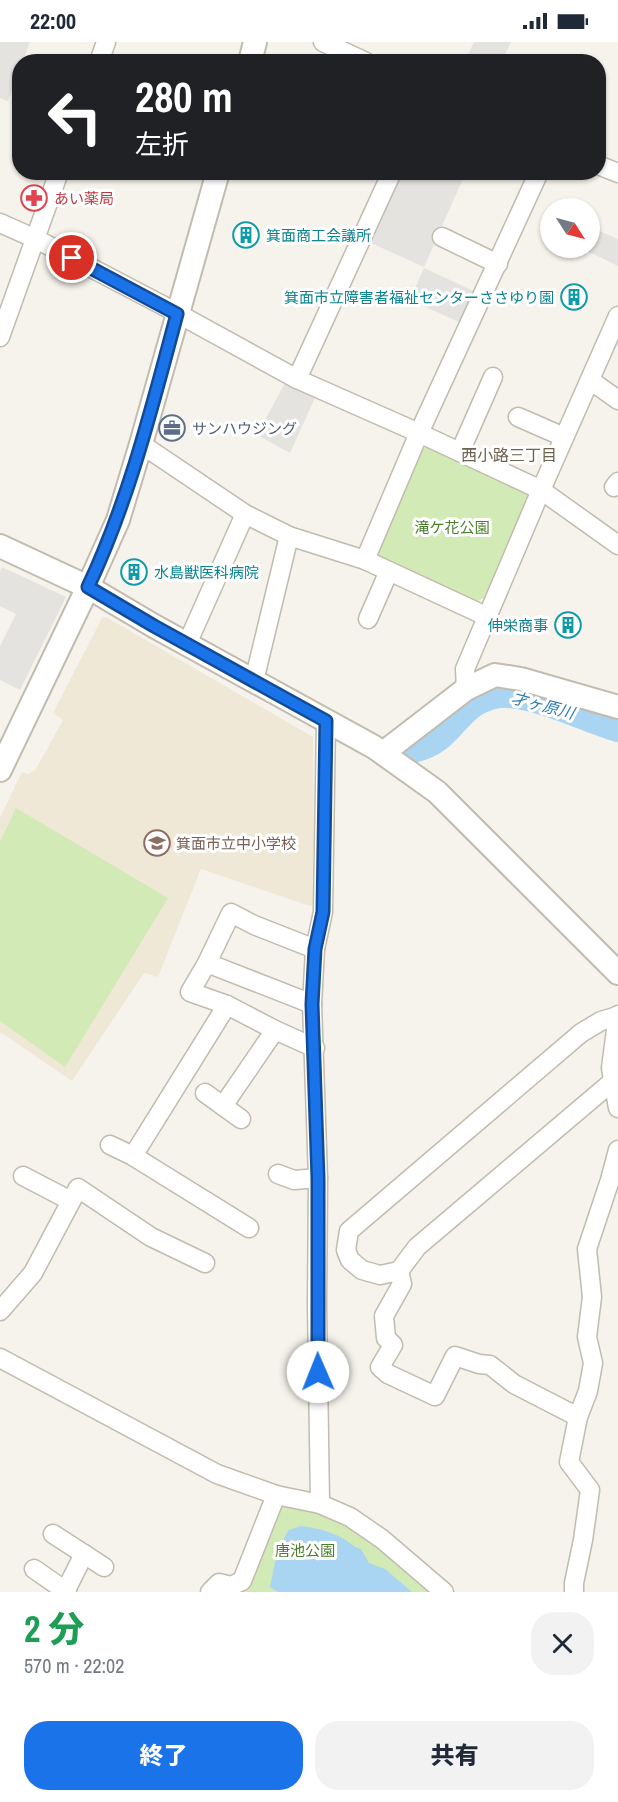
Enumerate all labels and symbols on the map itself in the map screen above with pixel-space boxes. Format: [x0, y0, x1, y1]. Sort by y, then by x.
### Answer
pharmacy icon: あい薬局 [19, 183, 49, 213]
place label: あい薬局 [54, 188, 114, 209]
north arrow [540, 198, 600, 258]
building icon: 箕面商工会議所 [231, 220, 261, 250]
place label: 箕面商工会議所 [266, 225, 371, 246]
pin [46, 232, 97, 283]
building icon: 箕面市立障害者福祉センターささゆり園 [559, 282, 589, 312]
place label: 箕面市立障害者福祉センターささゆり園 [284, 287, 554, 308]
office icon: サンハウジング [157, 413, 187, 443]
place label: サンハウジング [192, 418, 297, 439]
district label: 西小路三丁目 [461, 444, 557, 466]
park label: 滝ケ花公園 [414, 517, 490, 538]
building icon: 水島獣医科病院 [119, 557, 149, 587]
place label: 水島獣医科病院 [154, 562, 259, 583]
building icon: 伸栄商事 [553, 610, 583, 640]
place label: 伸栄商事 [488, 615, 548, 636]
water label: 才ヶ原川 [509, 686, 579, 724]
school or university icon: 箕面市立中小学校 [142, 828, 172, 858]
place label: 箕面市立中小学校 [176, 833, 296, 854]
position arrow [286, 1340, 350, 1404]
park label: 唐池公園 [275, 1540, 335, 1561]

